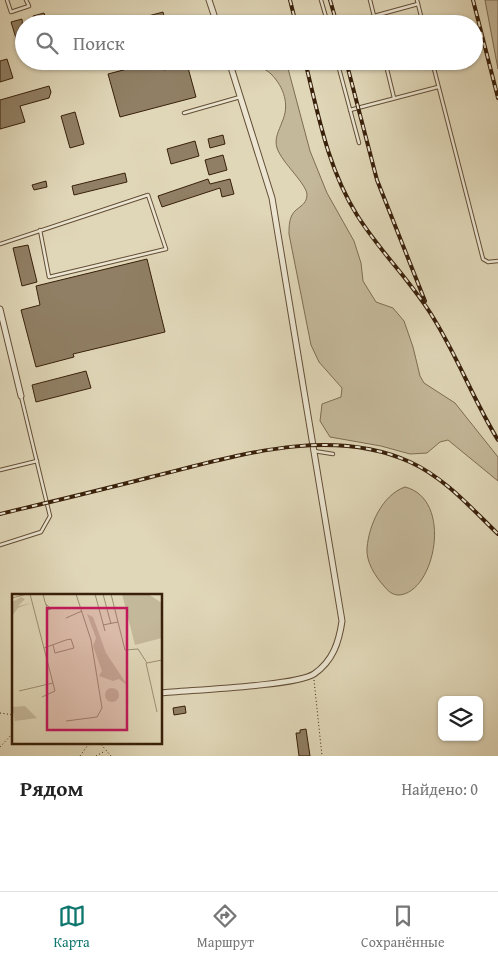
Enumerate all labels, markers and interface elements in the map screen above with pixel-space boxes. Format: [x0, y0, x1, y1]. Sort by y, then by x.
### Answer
search box [15, 15, 483, 70]
icon: search [33, 29, 61, 57]
text: Поиск [73, 29, 125, 57]
inset map [12, 594, 162, 744]
map controls [438, 696, 483, 741]
button: layers [438, 696, 483, 741]
text: Рядом [20, 773, 83, 804]
text: Найдено: 0 [401, 777, 478, 801]
tab: Карта [54, 902, 90, 952]
tab: Маршрут [197, 902, 254, 952]
tab: Сохранённые [361, 902, 444, 952]

